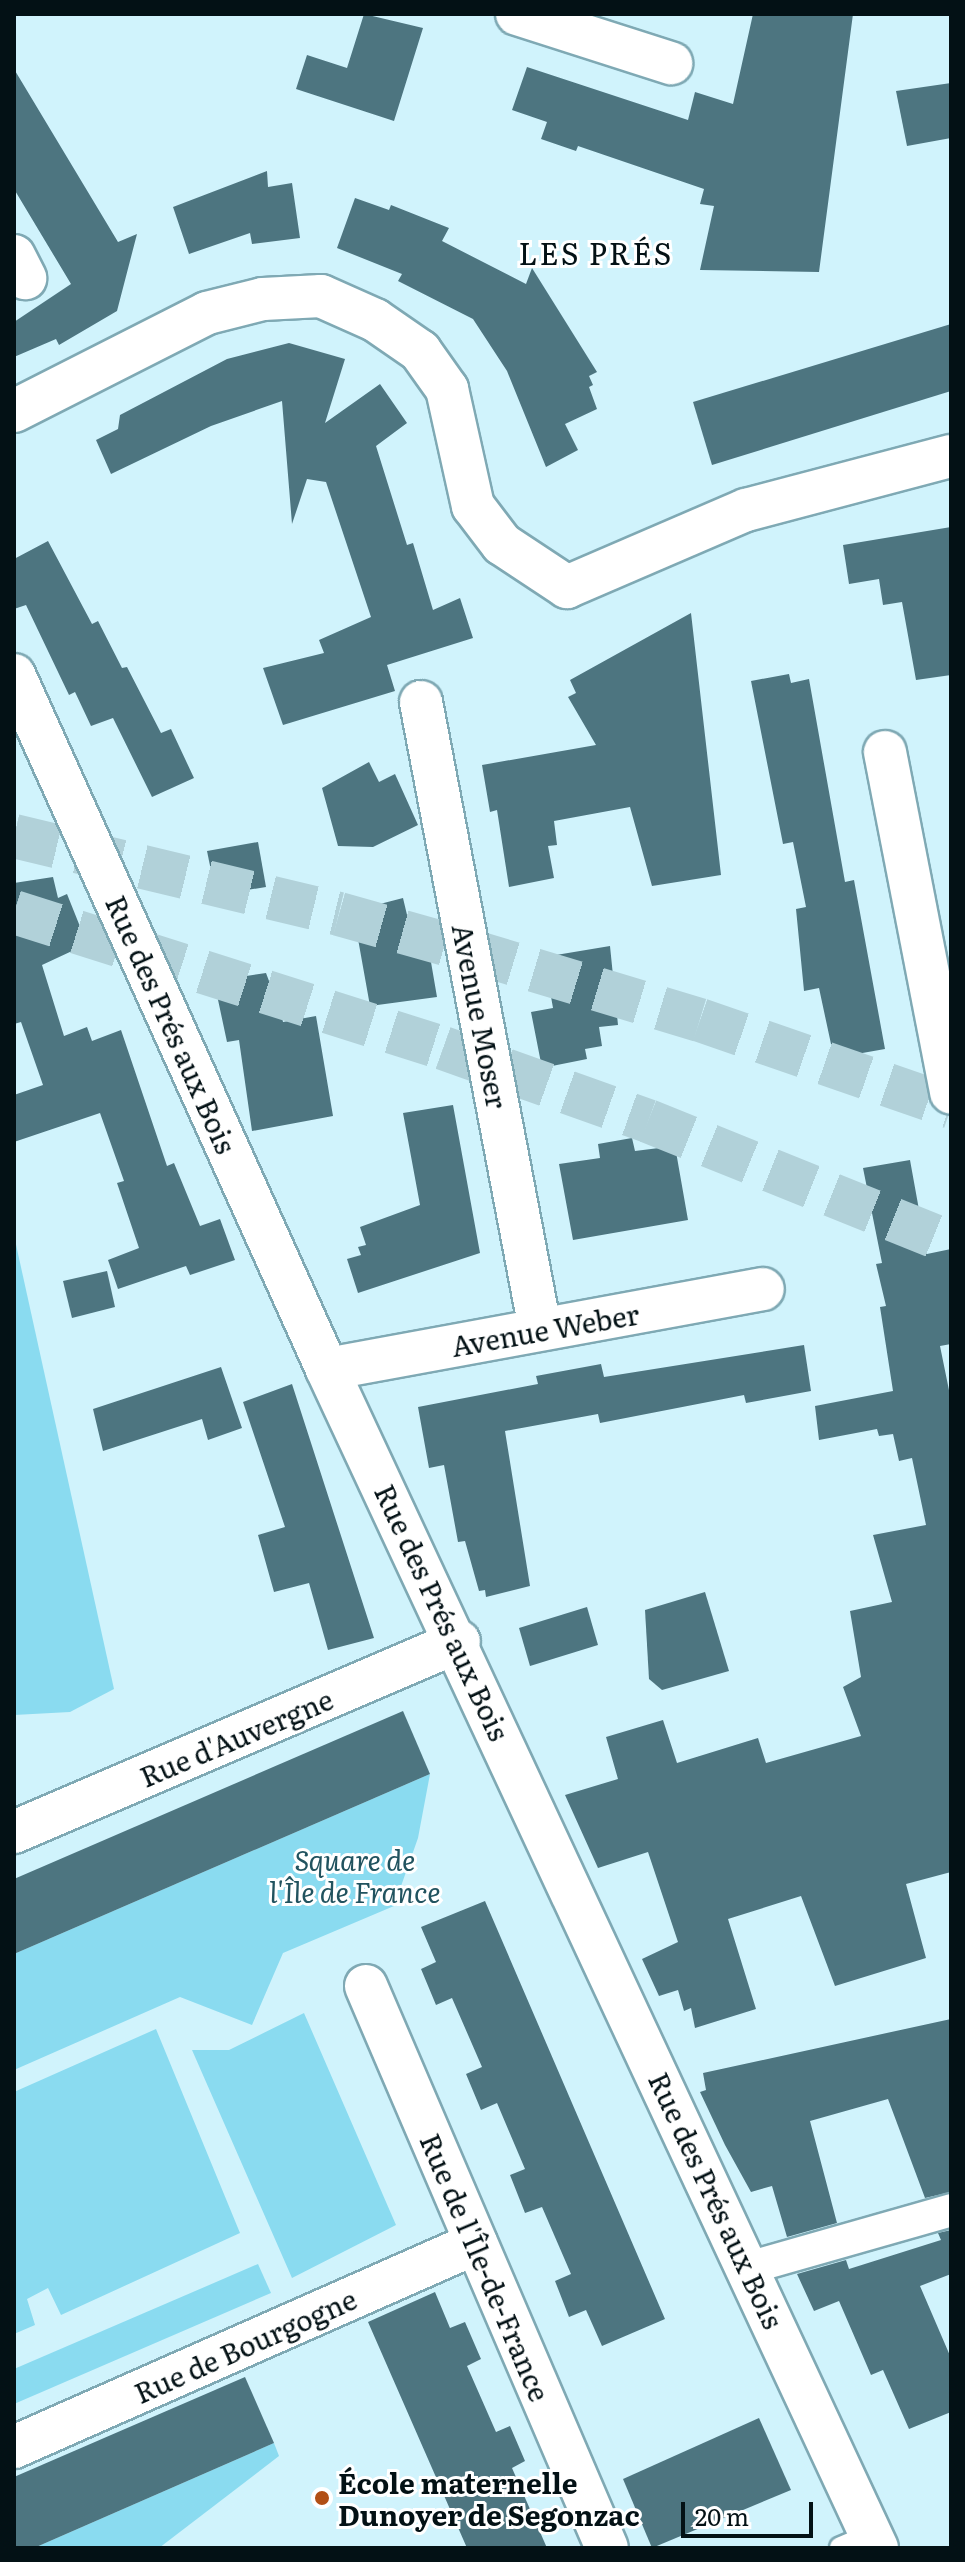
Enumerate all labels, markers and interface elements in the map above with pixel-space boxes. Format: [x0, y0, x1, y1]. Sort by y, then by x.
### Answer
district label: LES PRÉS [518, 234, 674, 270]
street label: Rue des Prés aux Bois [100, 890, 244, 1158]
street label: Avenue Moser [447, 921, 515, 1111]
street label: Avenue Weber [448, 1296, 642, 1362]
street label: Rue des Prés aux Bois [369, 1479, 517, 1745]
street label: Rue d'Auvergne [134, 1681, 338, 1793]
park label: Square de l'Île de France [269, 1842, 441, 1908]
street label: Rue des Prés aux Bois [643, 2067, 791, 2333]
street label: Rue de l'Île-de-France [414, 2128, 558, 2406]
street label: Rue de Bourgogne [129, 2281, 361, 2409]
place label: École maternelle Dunoyer de Segonzac [338, 2465, 640, 2531]
scale bar [685, 2486, 817, 2536]
marker: École maternelle Dunoyer de Segonzac [313, 2489, 331, 2507]
text: 20 m [695, 2498, 749, 2533]

